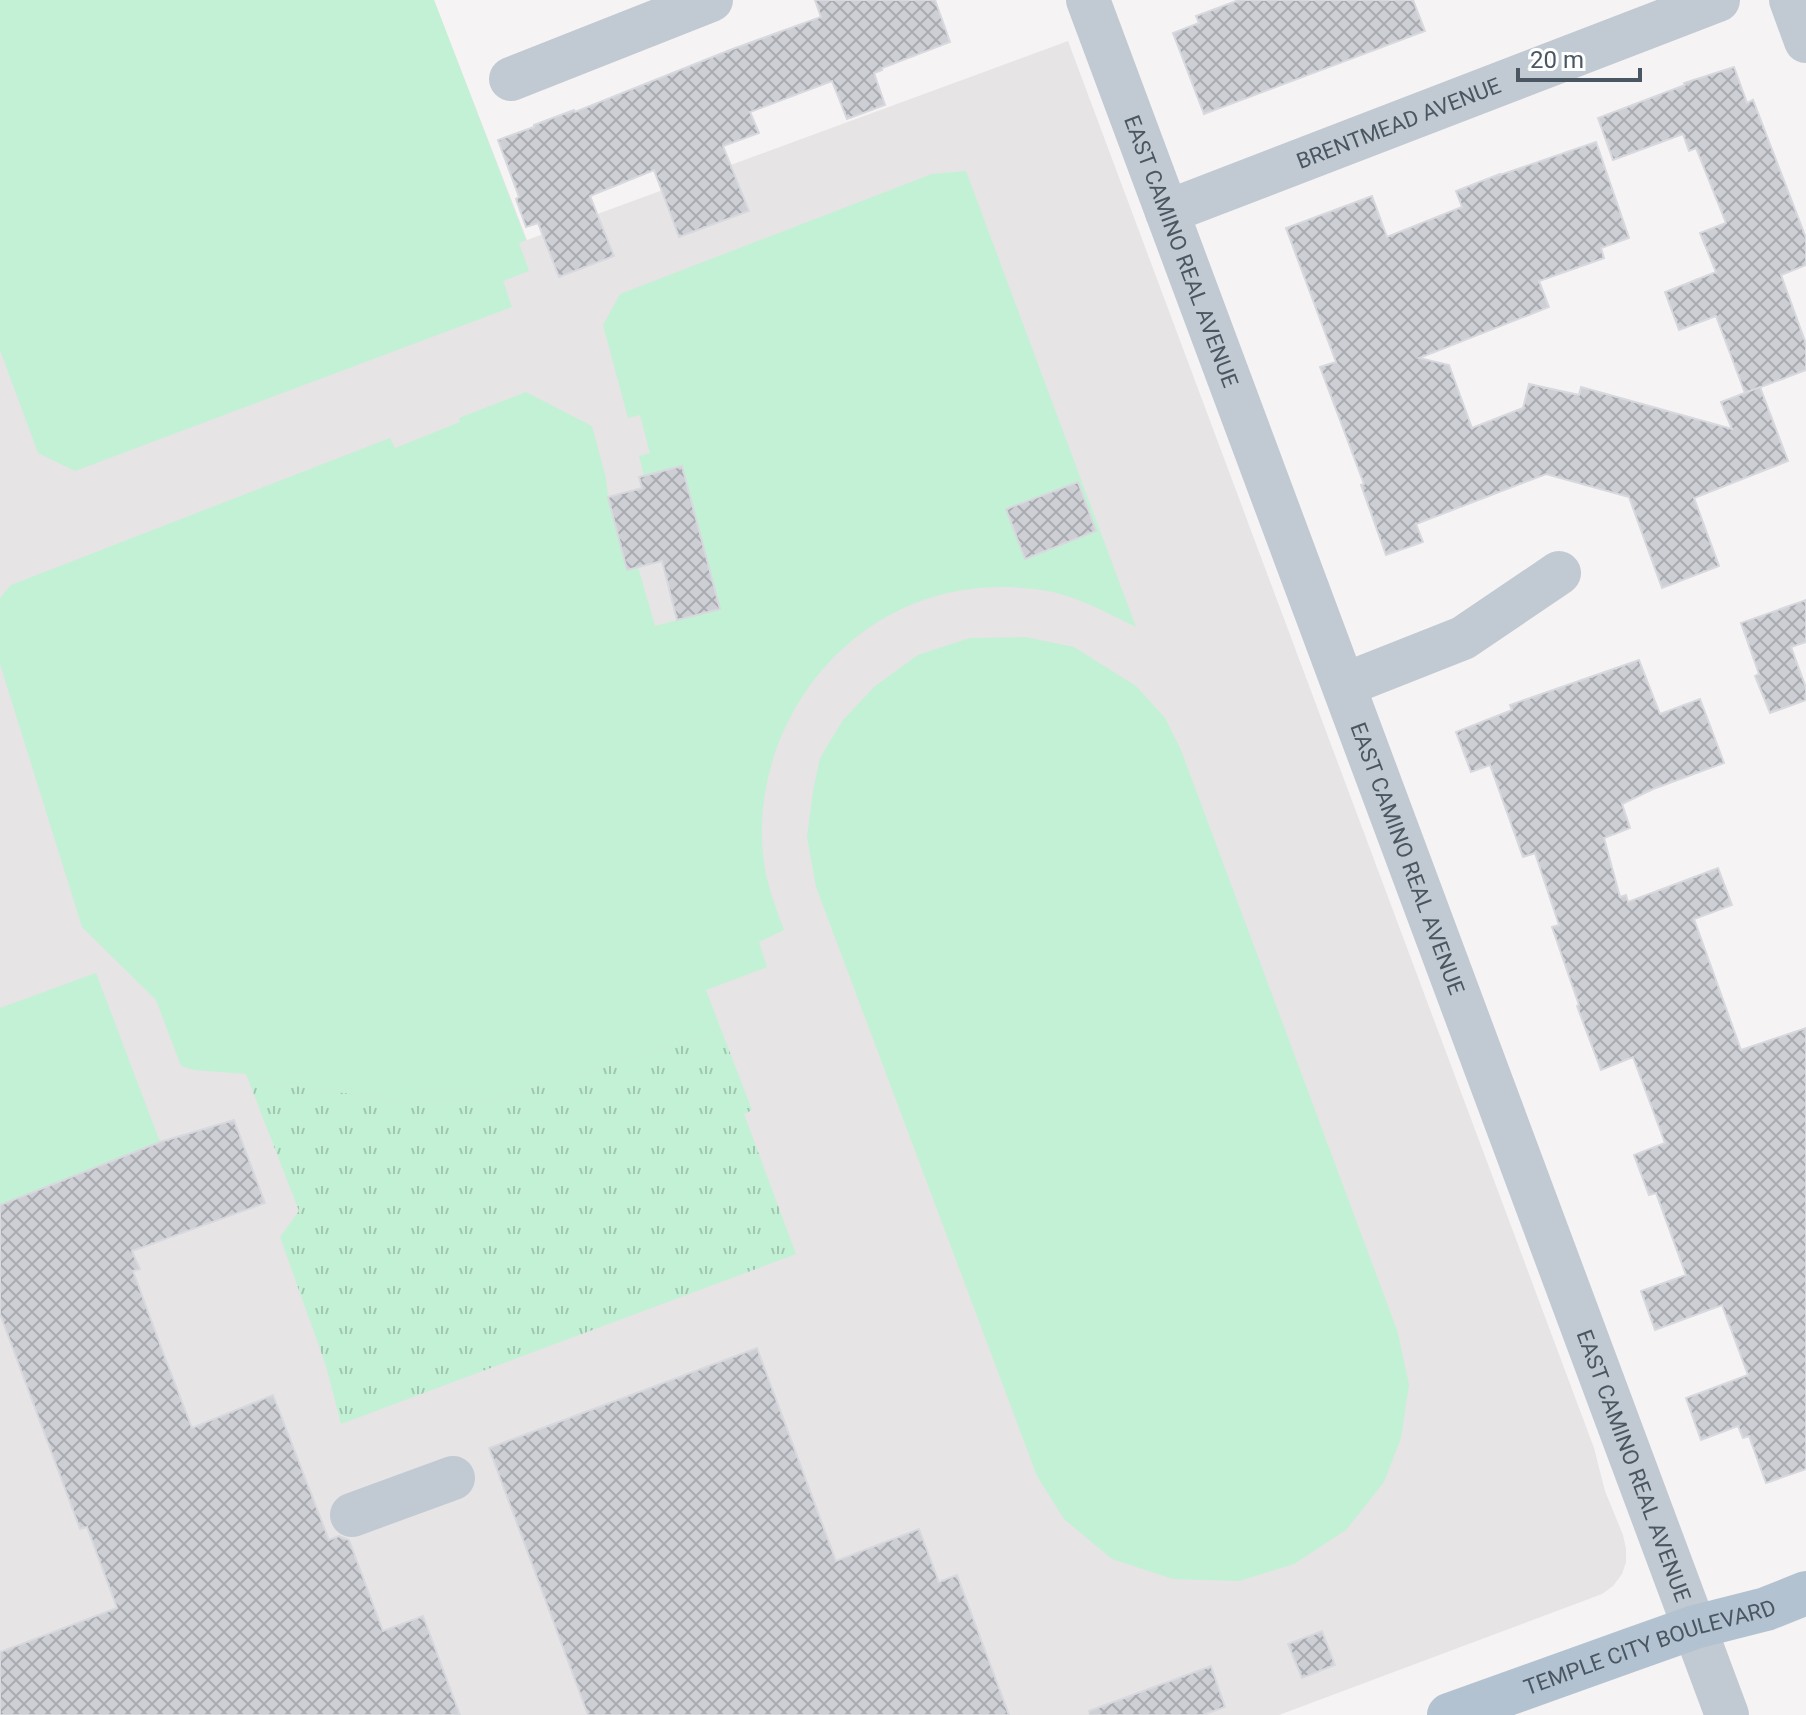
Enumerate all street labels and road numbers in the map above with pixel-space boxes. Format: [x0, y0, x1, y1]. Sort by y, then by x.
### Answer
street label: BRENTMEAD AVENUE [1293, 72, 1504, 174]
street label: EAST CAMINO REAL AVENUE [1119, 112, 1244, 391]
street label: EAST CAMINO REAL AVENUE [1346, 719, 1470, 998]
street label: EAST CAMINO REAL AVENUE [1572, 1326, 1696, 1605]
street label: TEMPLE CITY BOULEVARD [1520, 1594, 1779, 1700]

